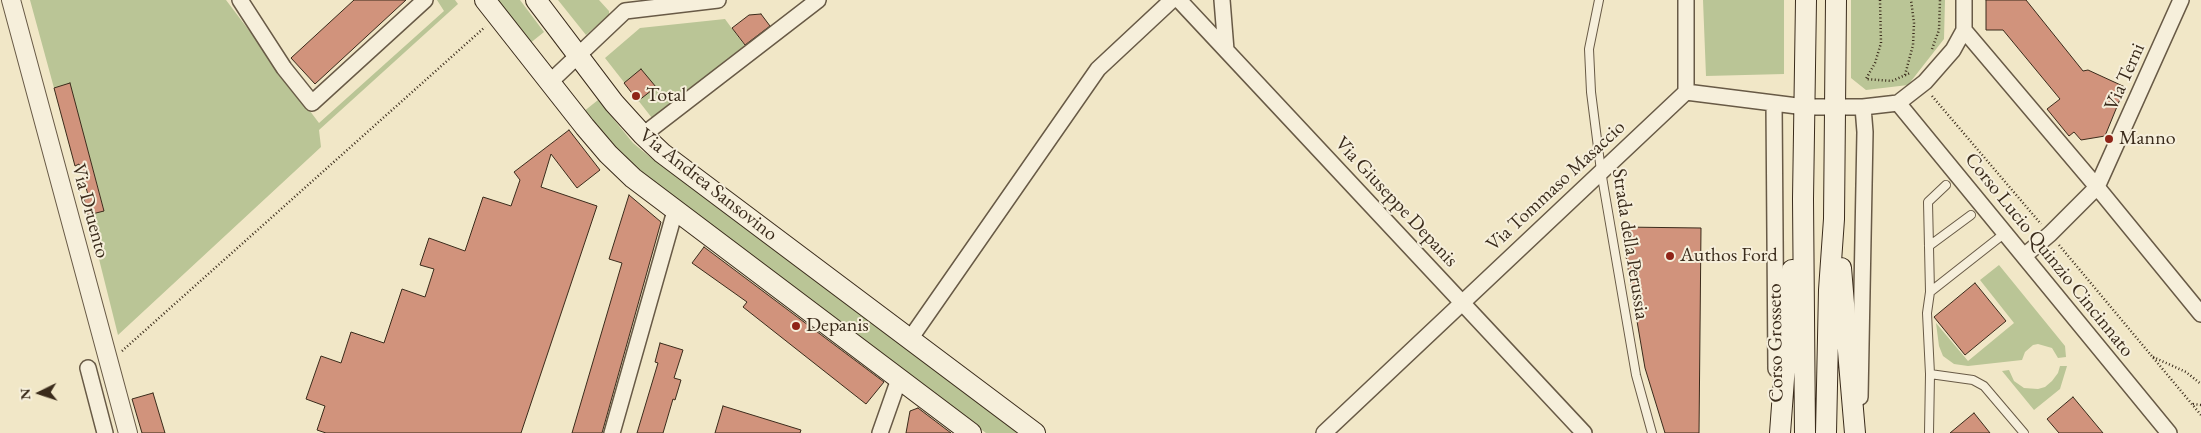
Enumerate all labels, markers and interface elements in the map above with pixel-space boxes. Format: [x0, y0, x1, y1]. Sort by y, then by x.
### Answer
street label: Via Terni [2100, 40, 2150, 114]
place label: Total [646, 84, 686, 108]
marker: Total [630, 90, 642, 102]
street label: Via Tommaso Masaccio [1482, 115, 1630, 257]
street label: Via Andrea Sansovino [634, 124, 782, 246]
place label: Manno [2119, 127, 2176, 151]
street label: Via Giuseppe Depanis [1329, 132, 1463, 272]
marker: Manno [2103, 133, 2115, 145]
street label: Corso Lucio Quinzio Cincinnato [1959, 148, 2139, 362]
street label: Via Druento [66, 161, 114, 261]
street label: Strada della Perussia [1606, 167, 1654, 321]
place label: Authos Ford [1680, 244, 1778, 268]
marker: Authos Ford [1664, 250, 1676, 262]
street label: Corso Grosseto [1763, 283, 1789, 403]
place label: Depanis [806, 314, 869, 338]
marker: Depanis [790, 320, 802, 332]
north arrow [15, 368, 65, 418]
text: N [16, 388, 34, 400]

